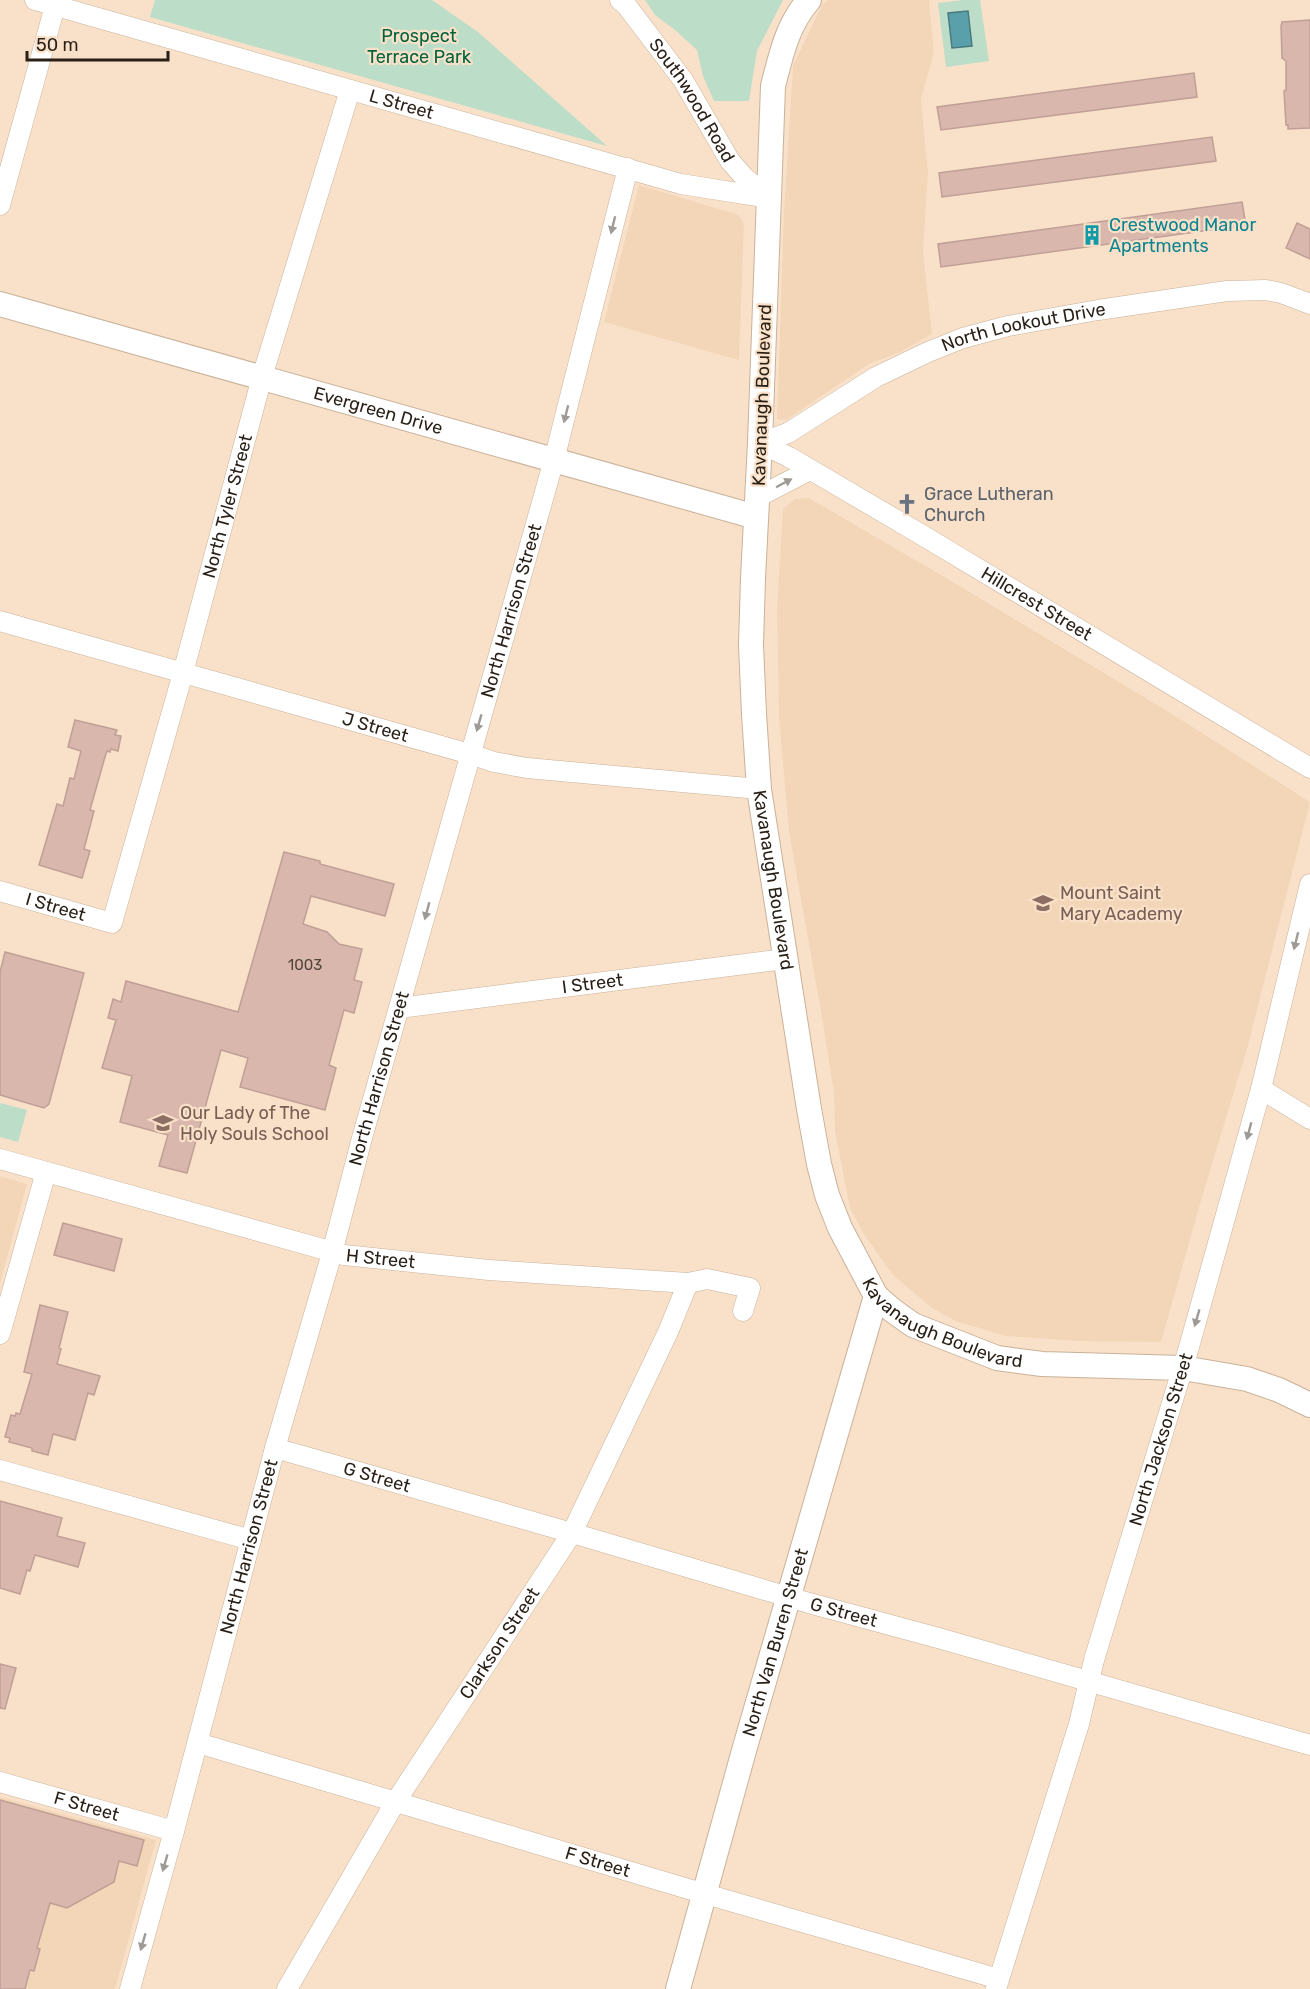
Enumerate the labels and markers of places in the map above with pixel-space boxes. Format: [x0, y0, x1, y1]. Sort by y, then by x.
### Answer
place label: Crestwood Manor Apartments [1109, 214, 1256, 257]
building icon: Crestwood Manor Apartments [1080, 223, 1104, 247]
place label: Grace Lutheran Church [924, 483, 1054, 526]
church icon: Grace Lutheran Church [895, 492, 919, 516]
place label: Mount Saint Mary Academy [1060, 882, 1183, 925]
school or university icon: Mount Saint Mary Academy [1031, 891, 1055, 915]
place label: Our Lady of The Holy Souls School [180, 1102, 329, 1145]
school or university icon: Our Lady of The Holy Souls School [151, 1111, 175, 1135]

